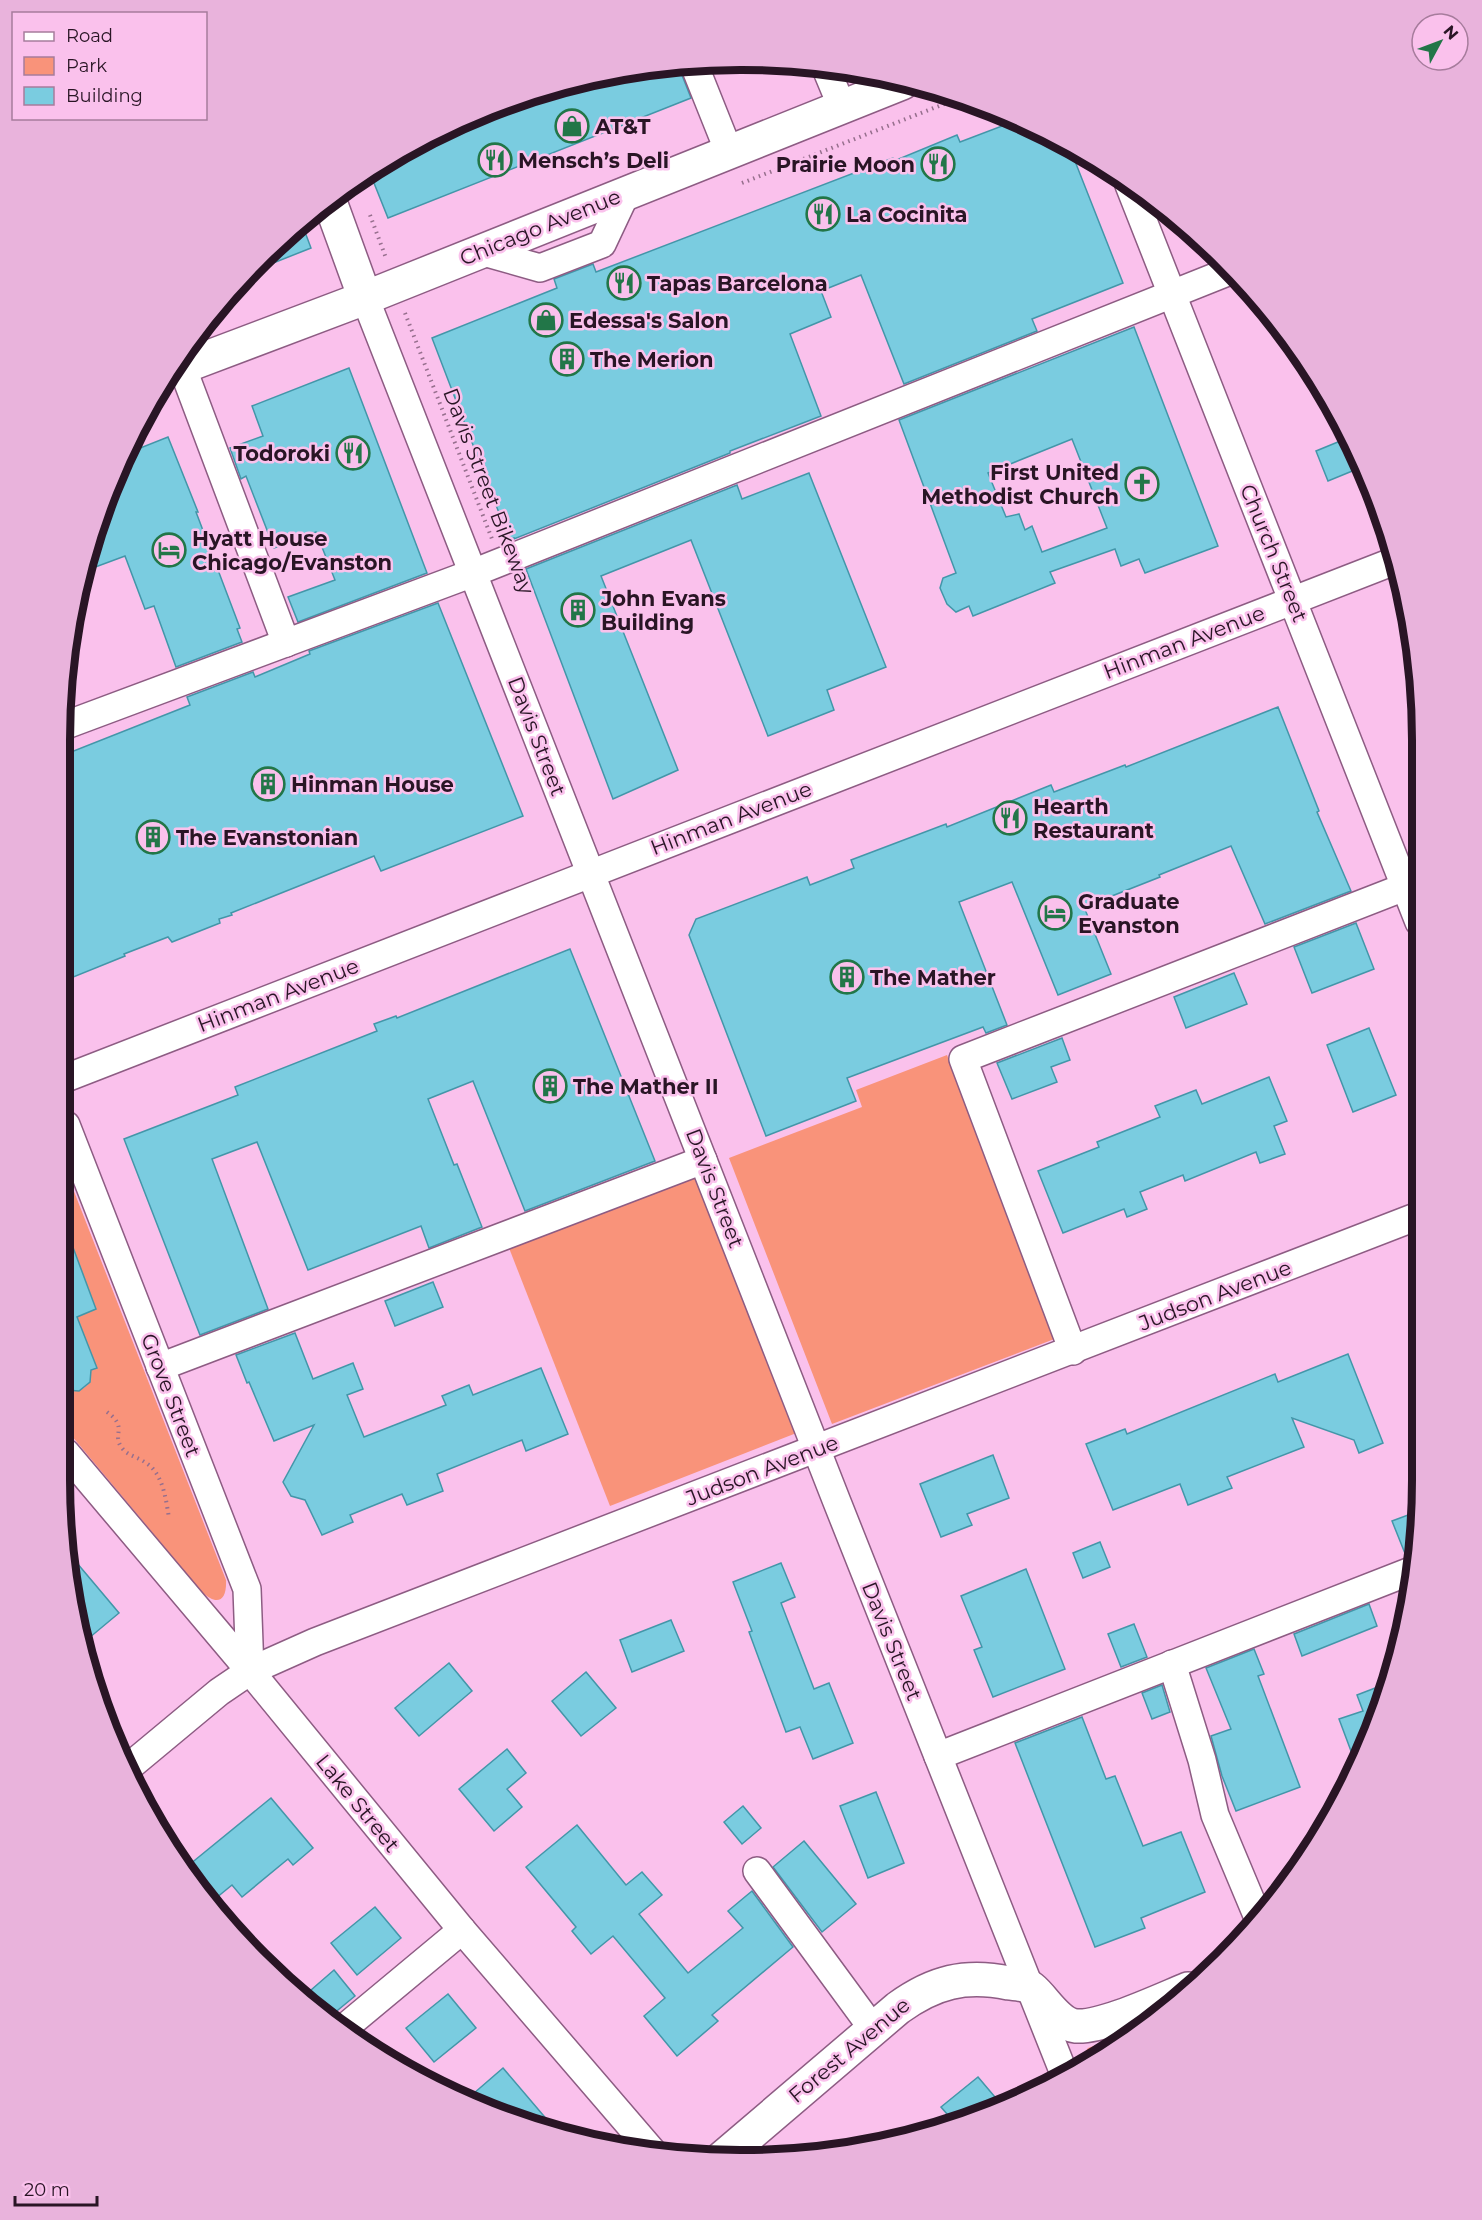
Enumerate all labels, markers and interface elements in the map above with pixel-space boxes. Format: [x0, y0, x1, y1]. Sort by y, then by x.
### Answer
legend [12, 12, 207, 120]
north arrow [1410, 12, 1470, 72]
text: N [1440, 21, 1462, 44]
text: Road [66, 25, 113, 47]
text: Park [66, 55, 107, 77]
text: Building [66, 85, 143, 107]
shop icon: AT&T [554, 108, 590, 144]
place label: AT&T [594, 114, 651, 139]
restaurant icon: Mensch’s Deli [477, 142, 513, 178]
restaurant icon: Prairie Moon [920, 146, 956, 182]
place label: Mensch’s Deli [518, 148, 669, 173]
place label: Prairie Moon [776, 152, 915, 177]
street label: Chicago Avenue [456, 183, 624, 271]
restaurant icon: La Cocinita [805, 196, 841, 232]
place label: La Cocinita [846, 202, 967, 227]
restaurant icon: Tapas Barcelona [606, 265, 642, 301]
place label: Tapas Barcelona [647, 271, 828, 296]
shop icon: Edessa's Salon [528, 302, 564, 338]
place label: Edessa's Salon [569, 308, 729, 333]
building icon: The Merion [549, 341, 585, 377]
place label: The Merion [590, 347, 714, 372]
street label: Davis Street Bikeway [438, 384, 540, 598]
restaurant icon: Todoroki [335, 435, 371, 471]
place label: Todoroki [233, 441, 330, 466]
place label: First United Methodist Church [921, 460, 1119, 509]
church icon: First United Methodist Church [1124, 466, 1160, 502]
street label: Church Street [1235, 481, 1313, 625]
place label: Hyatt House Chicago/Evanston [192, 526, 392, 575]
hotel icon: Hyatt House Chicago/Evanston [151, 532, 187, 568]
place label: John Evans Building [600, 586, 726, 635]
building icon: John Evans Building [560, 592, 596, 628]
street label: Hinman Avenue [1100, 600, 1268, 684]
street label: Davis Street [503, 673, 571, 799]
building icon: Hinman House [250, 766, 286, 802]
place label: Hinman House [291, 772, 454, 797]
street label: Hinman Avenue [647, 776, 815, 860]
place label: Hearth Restaurant [1033, 794, 1154, 843]
restaurant icon: Hearth Restaurant [992, 800, 1028, 836]
building icon: The Evanstonian [135, 819, 171, 855]
place label: The Evanstonian [176, 825, 358, 850]
place label: Graduate Evanston [1078, 889, 1180, 938]
hotel icon: Graduate Evanston [1037, 895, 1073, 931]
street label: Hinman Avenue [194, 953, 362, 1037]
building icon: The Mather [829, 959, 865, 995]
place label: The Mather [870, 965, 996, 990]
building icon: The Mather II [532, 1068, 568, 1104]
place label: The Mather II [573, 1074, 719, 1099]
street label: Davis Street [681, 1125, 749, 1251]
street label: Judson Avenue [1134, 1254, 1295, 1336]
street label: Grove Street [136, 1330, 206, 1460]
street label: Judson Avenue [681, 1429, 842, 1511]
street label: Davis Street [857, 1578, 927, 1704]
street label: Lake Street [311, 1749, 405, 1857]
street label: Forest Avenue [783, 1992, 915, 2108]
scale bar [15, 2169, 98, 2207]
text: 20 m [24, 2179, 70, 2201]

